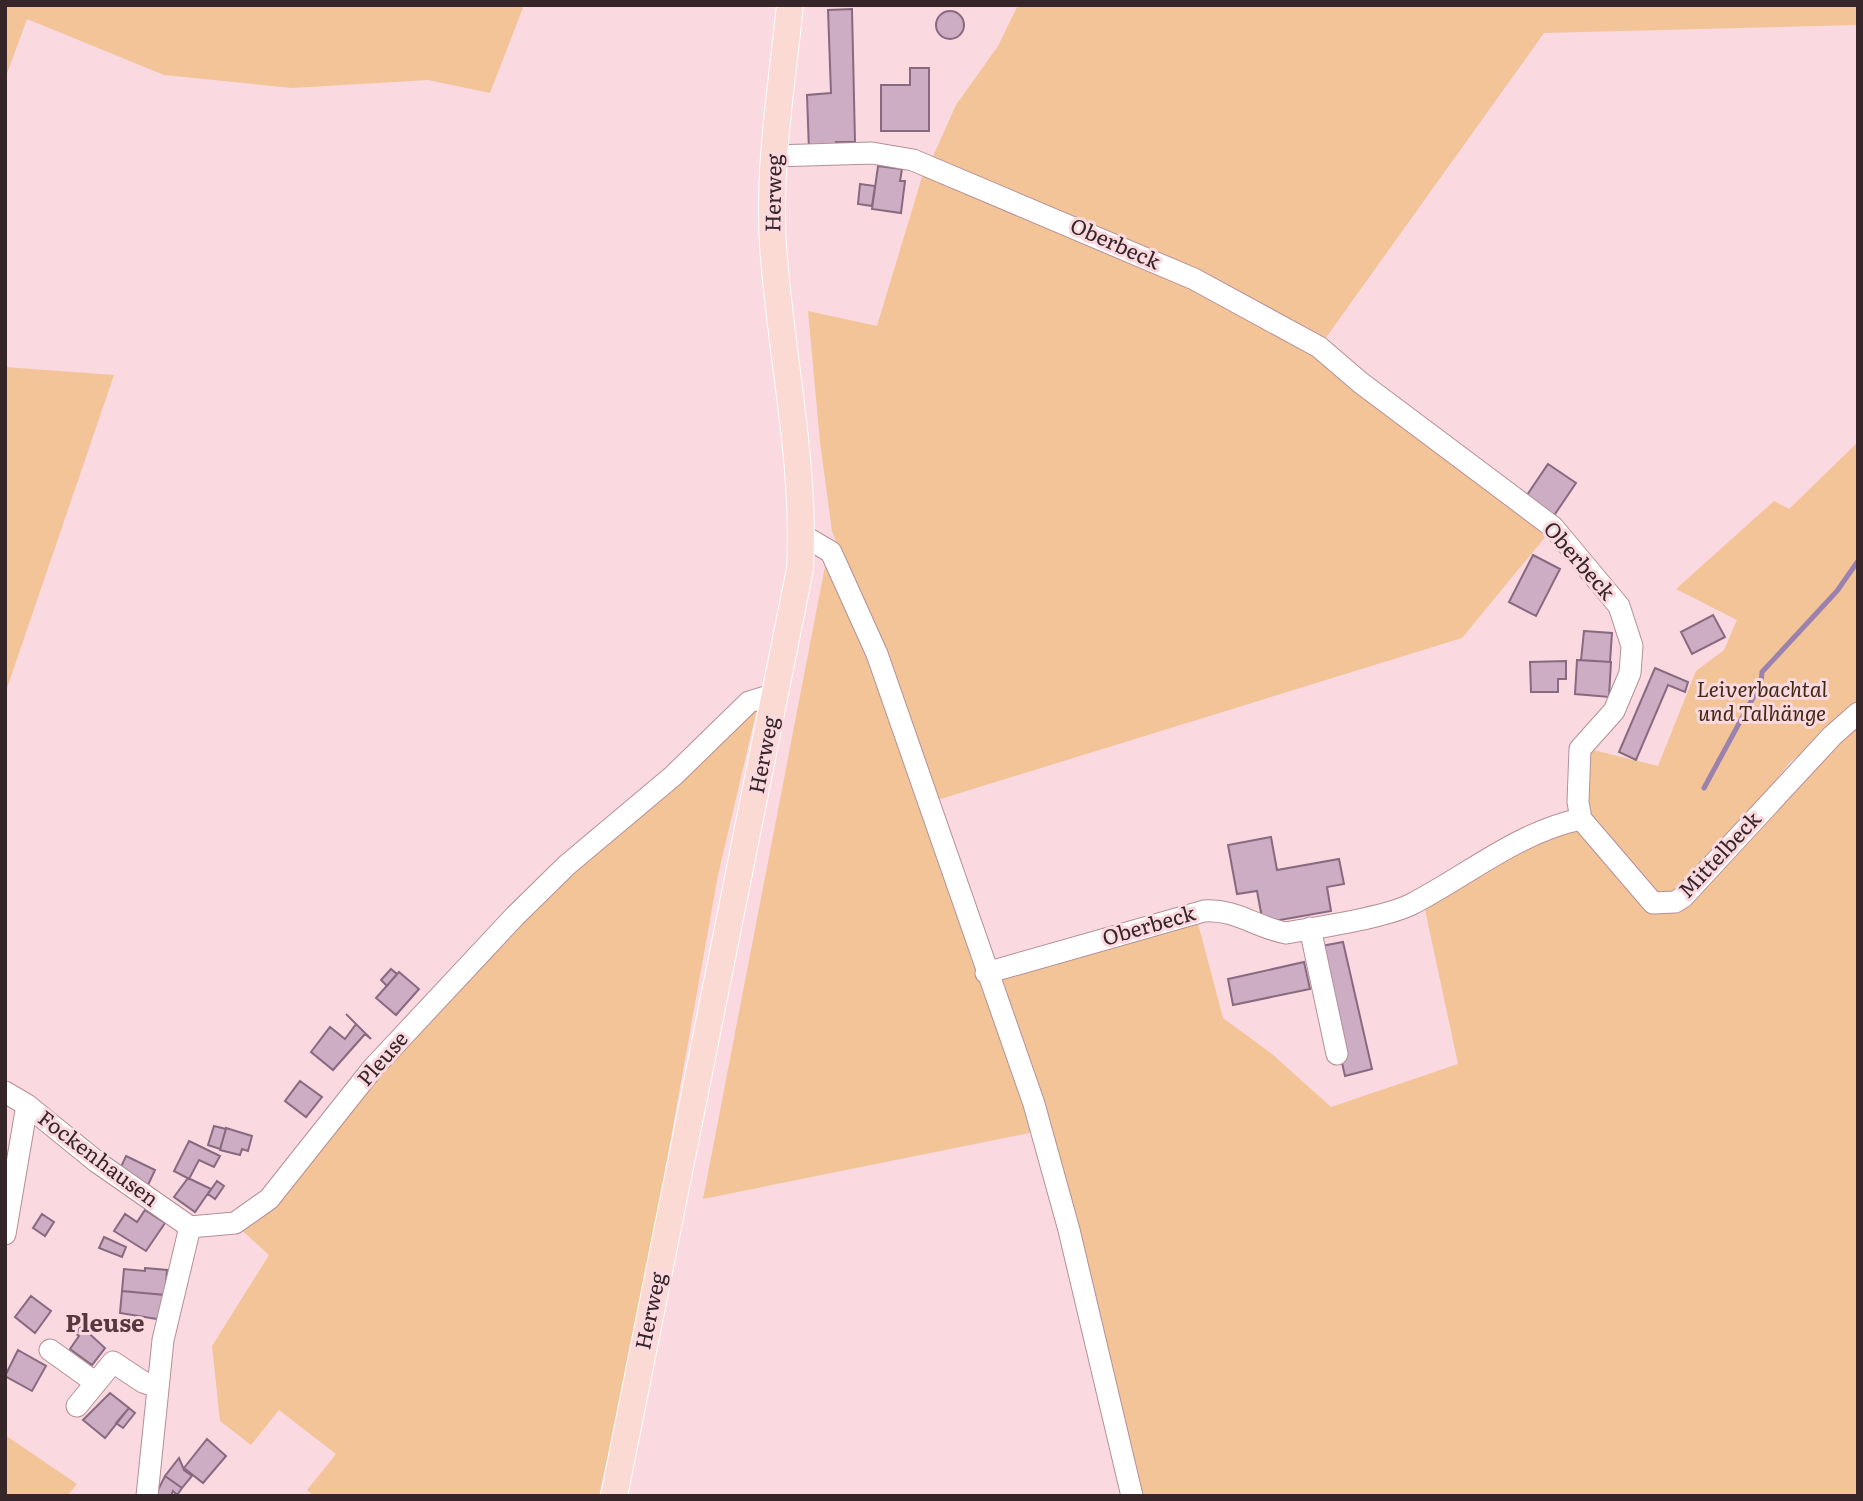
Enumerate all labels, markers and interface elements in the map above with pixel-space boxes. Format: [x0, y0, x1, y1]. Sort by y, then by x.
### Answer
street label: Herweg [755, 153, 788, 232]
street label: Oberbeck [1066, 208, 1166, 275]
street label: Oberbeck [1538, 513, 1624, 606]
park label: Leiverbachtal und Talhänge [1697, 672, 1828, 727]
street label: Herweg [739, 713, 784, 796]
street label: Mittelbeck [1670, 803, 1767, 904]
street label: Oberbeck [1098, 895, 1199, 952]
street label: Pleuse [348, 1023, 414, 1092]
street label: Fockenhausen [33, 1101, 166, 1213]
street label: Herweg [625, 1269, 672, 1352]
district label: Pleuse [65, 1304, 145, 1339]

